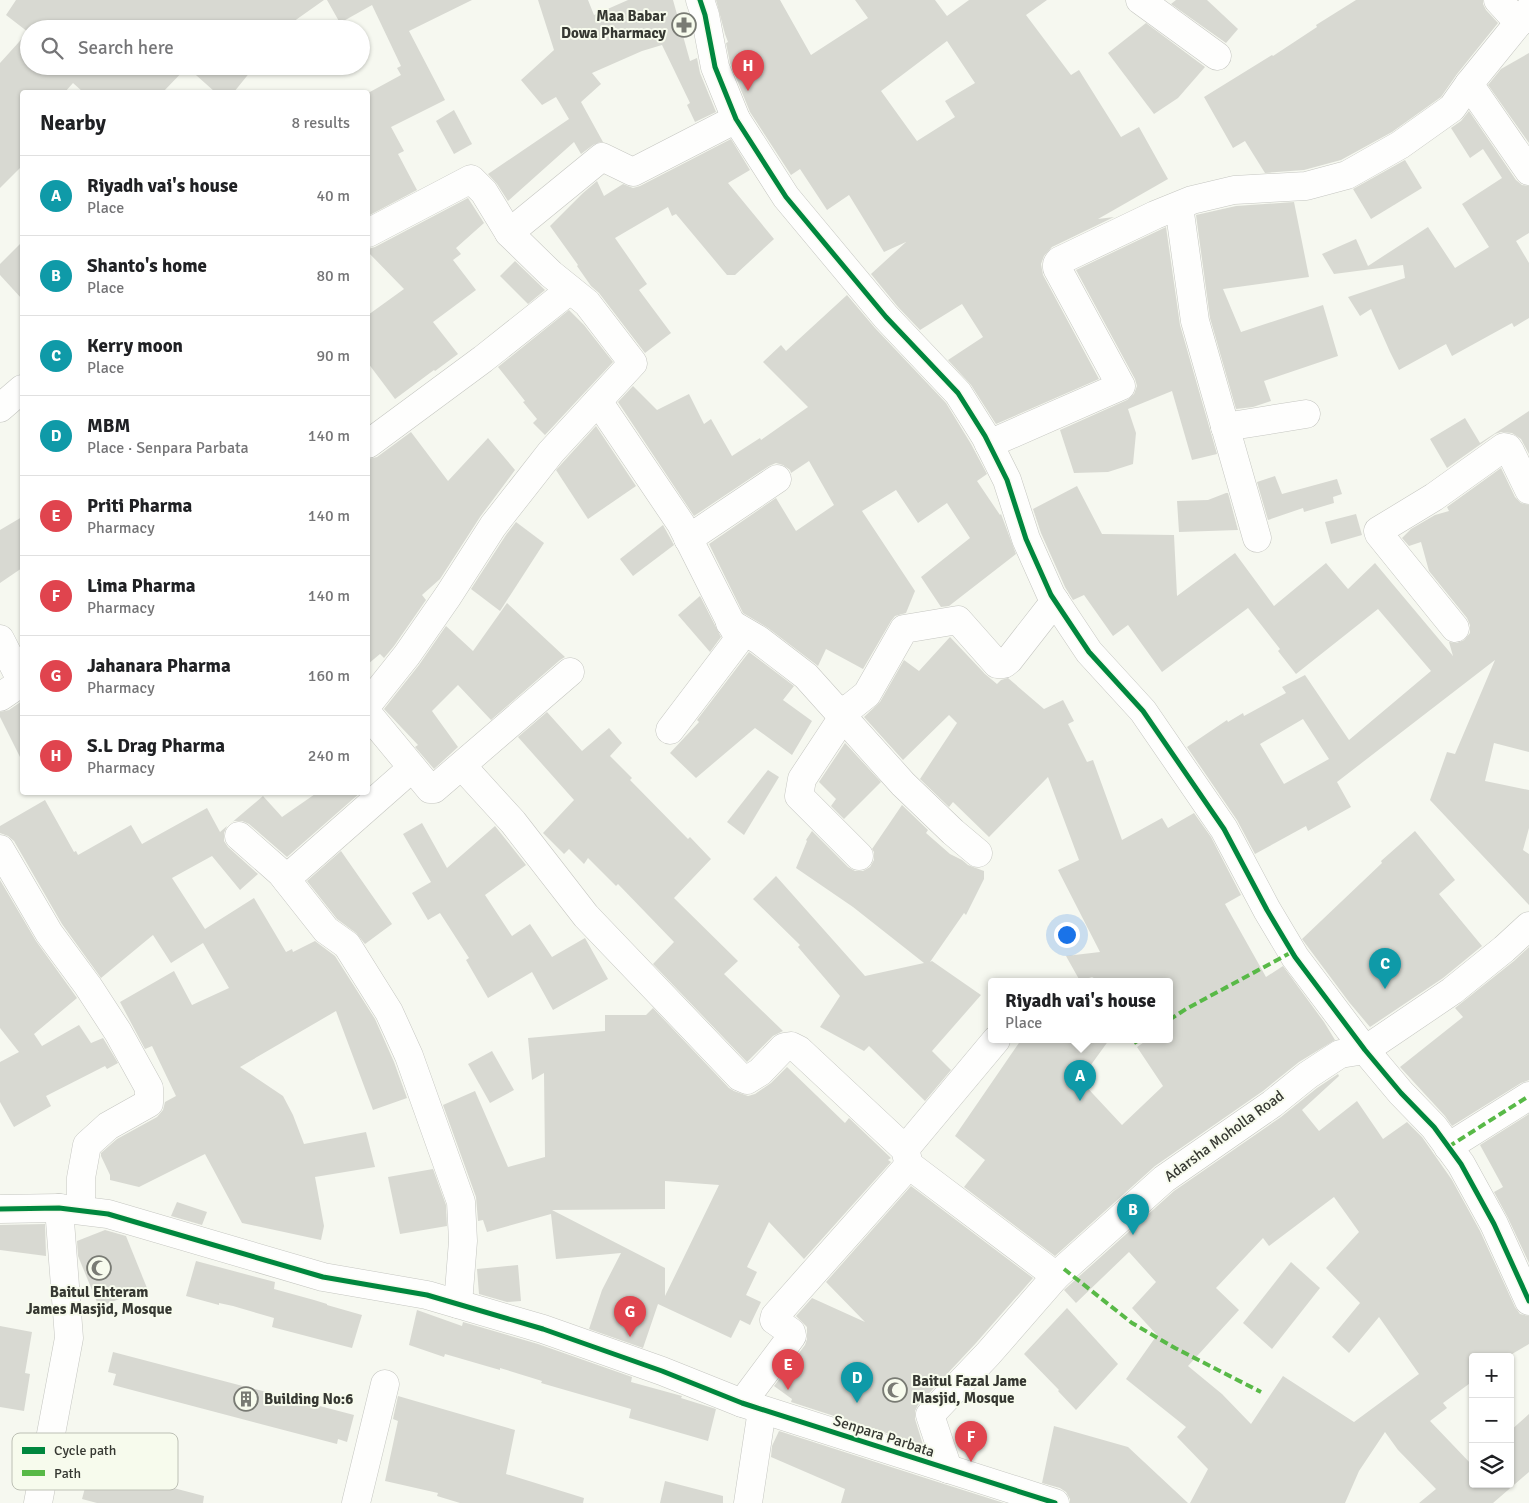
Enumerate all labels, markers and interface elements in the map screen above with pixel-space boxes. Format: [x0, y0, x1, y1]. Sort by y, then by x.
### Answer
place label: Maa Babar Dowa Pharmacy [561, 7, 667, 42]
pharmacy icon: Maa Babar Dowa Pharmacy [671, 12, 697, 38]
search box [20, 20, 370, 75]
icon: search [38, 34, 66, 62]
text: Search here [78, 36, 174, 60]
pin: H [732, 50, 764, 91]
text: Nearby [40, 110, 106, 136]
text: 8 results [291, 113, 350, 133]
text: Riyadh vai's house [87, 174, 238, 198]
text: A [51, 186, 61, 206]
text: 40 m [316, 186, 350, 206]
text: Place [87, 198, 124, 218]
text: Shanto's home [87, 254, 207, 278]
text: B [51, 266, 61, 286]
text: 80 m [316, 266, 350, 286]
text: Place [87, 278, 124, 298]
text: Kerry moon [87, 334, 183, 358]
text: C [51, 346, 61, 366]
text: 90 m [316, 346, 350, 366]
text: Place [87, 358, 124, 378]
text: MBM [87, 414, 130, 438]
text: D [51, 426, 61, 446]
text: 140 m [308, 426, 350, 446]
text: Place · Senpara Parbata [87, 438, 249, 458]
text: Priti Pharma [87, 494, 192, 518]
text: E [51, 506, 61, 526]
text: 140 m [308, 506, 350, 526]
text: Pharmacy [87, 518, 155, 538]
text: Lima Pharma [87, 574, 196, 598]
text: F [52, 586, 60, 606]
text: 140 m [308, 586, 350, 606]
text: Pharmacy [87, 598, 155, 618]
text: Jahanara Pharma [87, 654, 231, 678]
text: G [51, 666, 61, 686]
text: 160 m [308, 666, 350, 686]
text: Pharmacy [87, 678, 155, 698]
text: S.L Drag Pharma [87, 734, 225, 758]
text: H [51, 746, 61, 766]
text: 240 m [308, 746, 350, 766]
text: Pharmacy [87, 758, 155, 778]
your location [1054, 922, 1080, 948]
pin: C [1369, 948, 1401, 989]
popup [988, 978, 1173, 1043]
text: Riyadh vai's house [1005, 989, 1156, 1013]
text: Place [1005, 1013, 1042, 1033]
pin: A [1064, 1060, 1096, 1101]
street label: Adarsha Moholla Road [1161, 1087, 1287, 1185]
pin: B [1117, 1194, 1149, 1235]
mosque icon: Baitul Ehteram James Masjid, Mosque [86, 1255, 112, 1281]
place label: Baitul Ehteram James Masjid, Mosque [26, 1283, 172, 1318]
pin: G [614, 1296, 646, 1337]
pin: E [772, 1349, 804, 1390]
map controls [1469, 1353, 1514, 1488]
button: + [1469, 1353, 1514, 1398]
pin: D [841, 1362, 873, 1403]
place label: Baitul Fazal Jame Masjid, Mosque [912, 1372, 1027, 1407]
mosque icon: Baitul Fazal Jame Masjid, Mosque [882, 1377, 908, 1403]
building icon: Building No:6 [233, 1386, 259, 1412]
place label: Building No:6 [264, 1390, 353, 1408]
button: − [1469, 1398, 1514, 1443]
street label: Senpara Parbata [831, 1411, 937, 1461]
pin: F [955, 1421, 987, 1462]
legend [12, 1433, 178, 1490]
text: Cycle path [54, 1442, 116, 1459]
button: layers [1469, 1443, 1514, 1488]
text: Path [54, 1465, 81, 1482]

